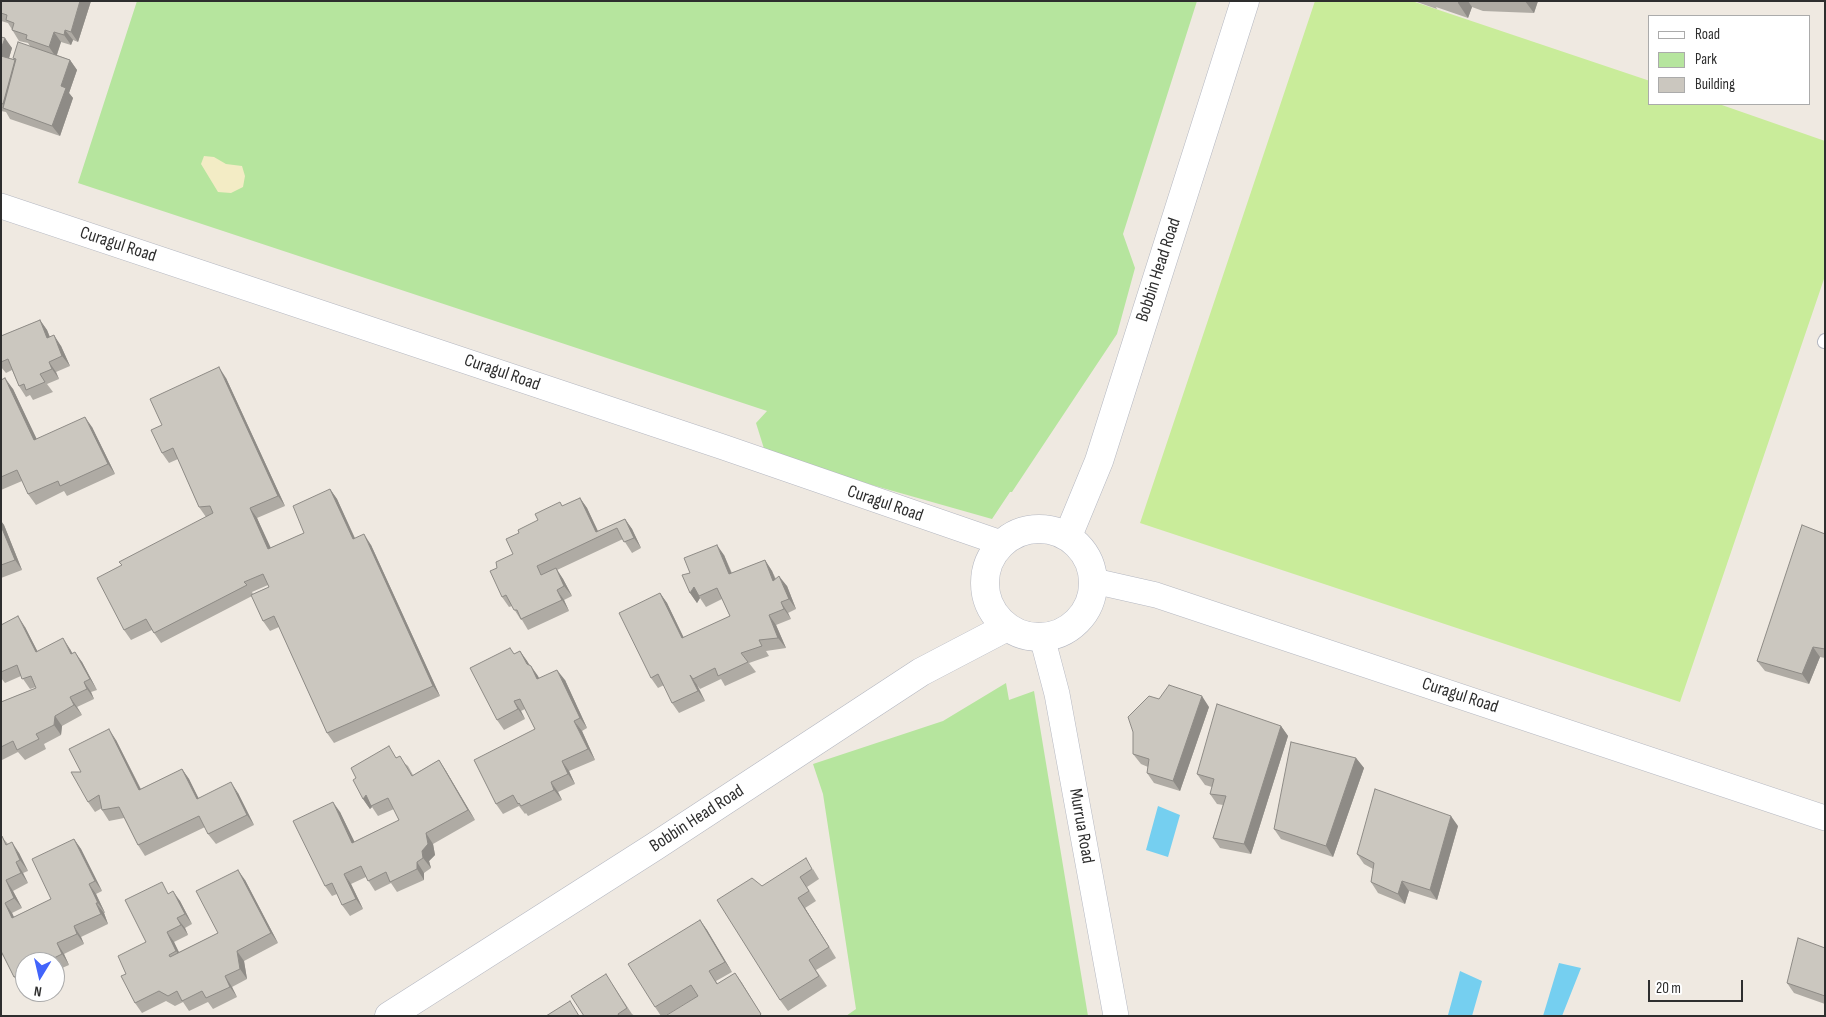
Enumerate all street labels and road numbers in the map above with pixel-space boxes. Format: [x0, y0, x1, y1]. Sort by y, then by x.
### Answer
street label: Bobbin Head Road [1132, 215, 1186, 325]
street label: Curagul Road [77, 223, 159, 267]
street label: Curagul Road [461, 350, 543, 396]
street label: Curagul Road [844, 481, 926, 527]
street label: Curagul Road [1419, 674, 1501, 718]
street label: Bobbin Head Road [646, 781, 748, 857]
street label: Murrua Road [1064, 787, 1098, 865]

